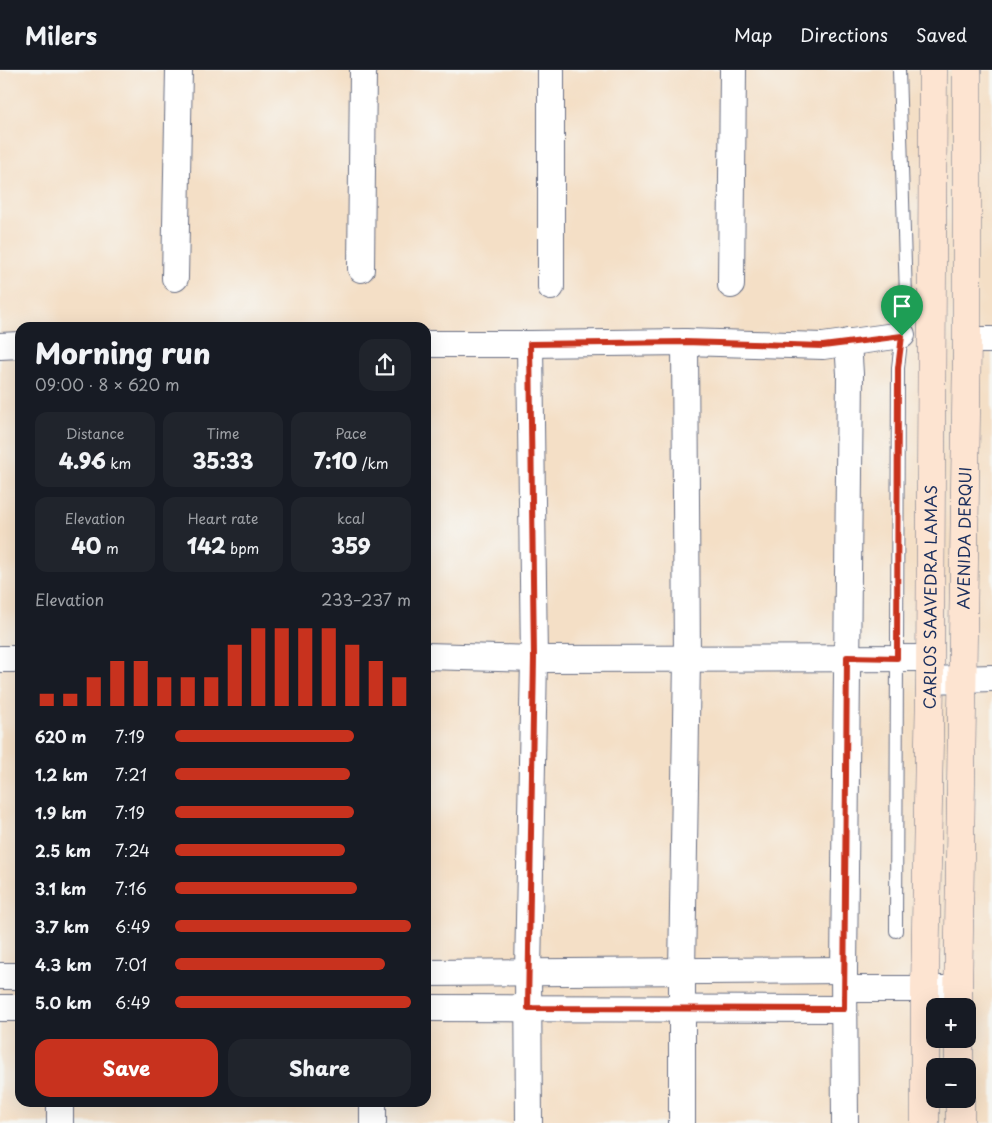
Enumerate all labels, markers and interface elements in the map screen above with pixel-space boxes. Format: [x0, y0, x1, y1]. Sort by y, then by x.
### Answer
text: Milers [25, 17, 97, 53]
text: Map [734, 21, 772, 48]
text: Directions [800, 21, 888, 48]
text: Saved [916, 21, 967, 48]
pin [881, 285, 923, 336]
icon: arrive [888, 292, 916, 320]
text: Morning run [35, 331, 211, 374]
button: share [359, 339, 411, 391]
text: 09:00 · 8 × 620 m [35, 372, 180, 396]
text: Distance [66, 423, 124, 444]
text: Time [206, 423, 240, 444]
text: Pace [335, 423, 367, 444]
text: 4.96 [59, 444, 106, 476]
text: 35:33 [193, 444, 253, 476]
text: 7:10 [313, 444, 357, 476]
text: km [106, 453, 131, 474]
text: /km [357, 453, 389, 474]
street label: AVENIDA DERQUI [950, 466, 976, 610]
street label: CARLOS SAAVEDRA LAMAS [917, 485, 942, 710]
text: Elevation [65, 508, 125, 529]
text: Heart rate [188, 508, 258, 529]
text: kcal [337, 508, 365, 529]
text: 40 [71, 529, 101, 561]
text: 142 [187, 529, 226, 561]
text: 359 [331, 529, 371, 561]
text: m [101, 538, 119, 559]
text: bpm [226, 538, 259, 559]
text: Elevation [35, 587, 104, 611]
text: 233–237 m [321, 587, 411, 611]
text: 620 m [35, 724, 86, 748]
text: 7:19 [115, 724, 145, 748]
text: 1.2 km [35, 762, 88, 786]
text: 7:21 [115, 762, 147, 786]
text: 1.9 km [35, 800, 87, 824]
text: 7:19 [115, 800, 145, 824]
text: 2.5 km [35, 838, 91, 862]
text: 7:24 [115, 838, 150, 862]
text: 3.1 km [35, 876, 86, 900]
text: 7:16 [115, 876, 147, 900]
text: 3.7 km [35, 914, 89, 938]
text: 6:49 [115, 914, 150, 938]
text: 4.3 km [35, 952, 92, 976]
text: 7:01 [115, 952, 147, 976]
text: 5.0 km [35, 990, 92, 1014]
text: 6:49 [115, 990, 150, 1014]
map controls [926, 998, 976, 1108]
button: + [926, 998, 976, 1048]
button: Save [35, 1039, 218, 1097]
button: Share [228, 1039, 411, 1097]
button: − [926, 1058, 976, 1108]

